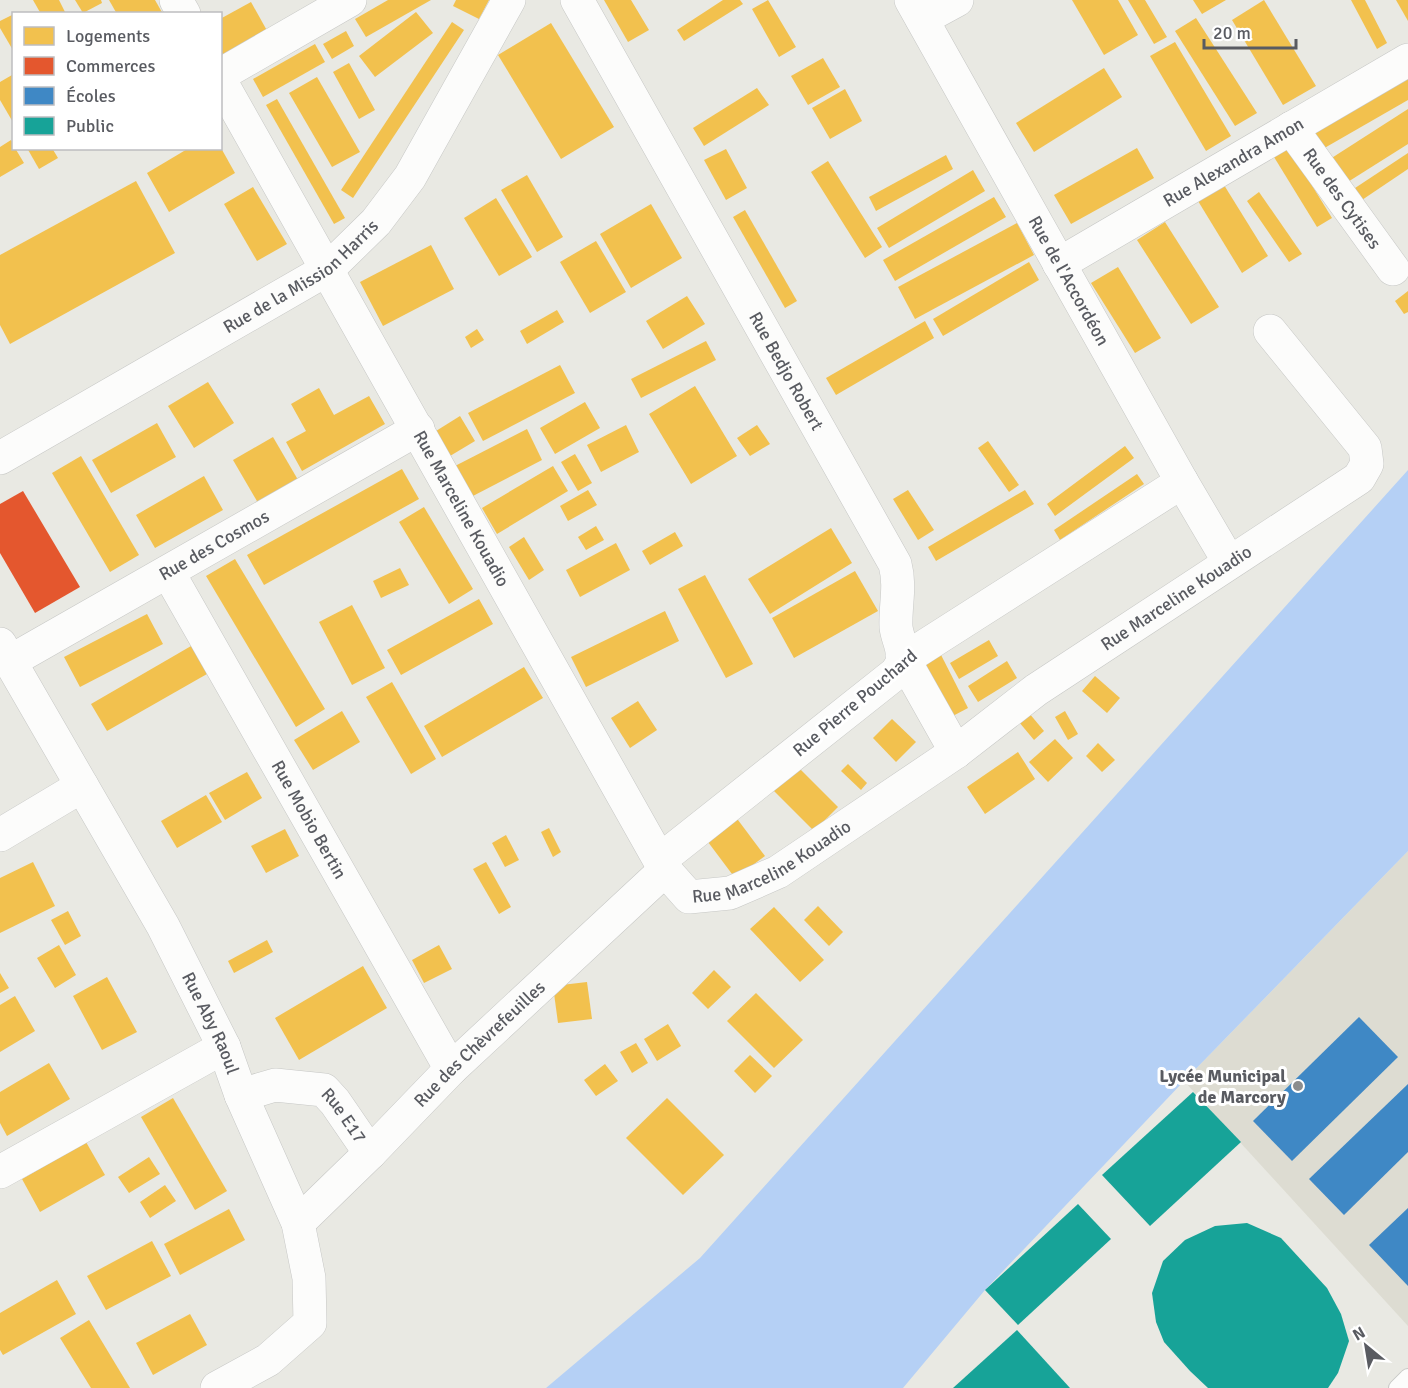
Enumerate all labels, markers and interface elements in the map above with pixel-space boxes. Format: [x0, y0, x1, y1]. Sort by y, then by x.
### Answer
legend [12, 12, 222, 150]
scale bar [1204, 12, 1296, 50]
text: 20 m [1213, 22, 1251, 44]
text: Logements [66, 25, 150, 47]
text: Commerces [66, 55, 155, 77]
text: Écoles [66, 85, 116, 107]
street label: Rue Alexandra Amon [1159, 112, 1308, 212]
text: Public [66, 115, 114, 137]
street label: Rue des Cytises [1298, 144, 1386, 253]
street label: Rue de l'Accordéon [1024, 212, 1114, 349]
street label: Rue de la Mission Harris [219, 215, 383, 338]
street label: Rue Bedjo Robert [744, 308, 828, 434]
street label: Rue Marceline Kouadio [409, 427, 514, 591]
street label: Rue des Cosmos [155, 505, 273, 585]
street label: Rue Marceline Kouadio [1097, 541, 1256, 655]
street label: Rue Pierre Pouchard [788, 645, 922, 761]
street label: Rue Mobio Bertin [267, 756, 351, 883]
street label: Rue Marceline Kouadio [691, 815, 855, 908]
street label: Rue Aby Raoul [177, 968, 244, 1077]
street label: Rue des Chèvrefeuilles [409, 976, 550, 1112]
place label: Lycée Municipal de Marcory [1159, 1065, 1286, 1108]
marker: Lycée Municipal de Marcory [1291, 1079, 1305, 1093]
street label: Rue E17 [316, 1083, 371, 1147]
north arrow [1336, 1316, 1396, 1376]
text: N [1349, 1322, 1369, 1345]

